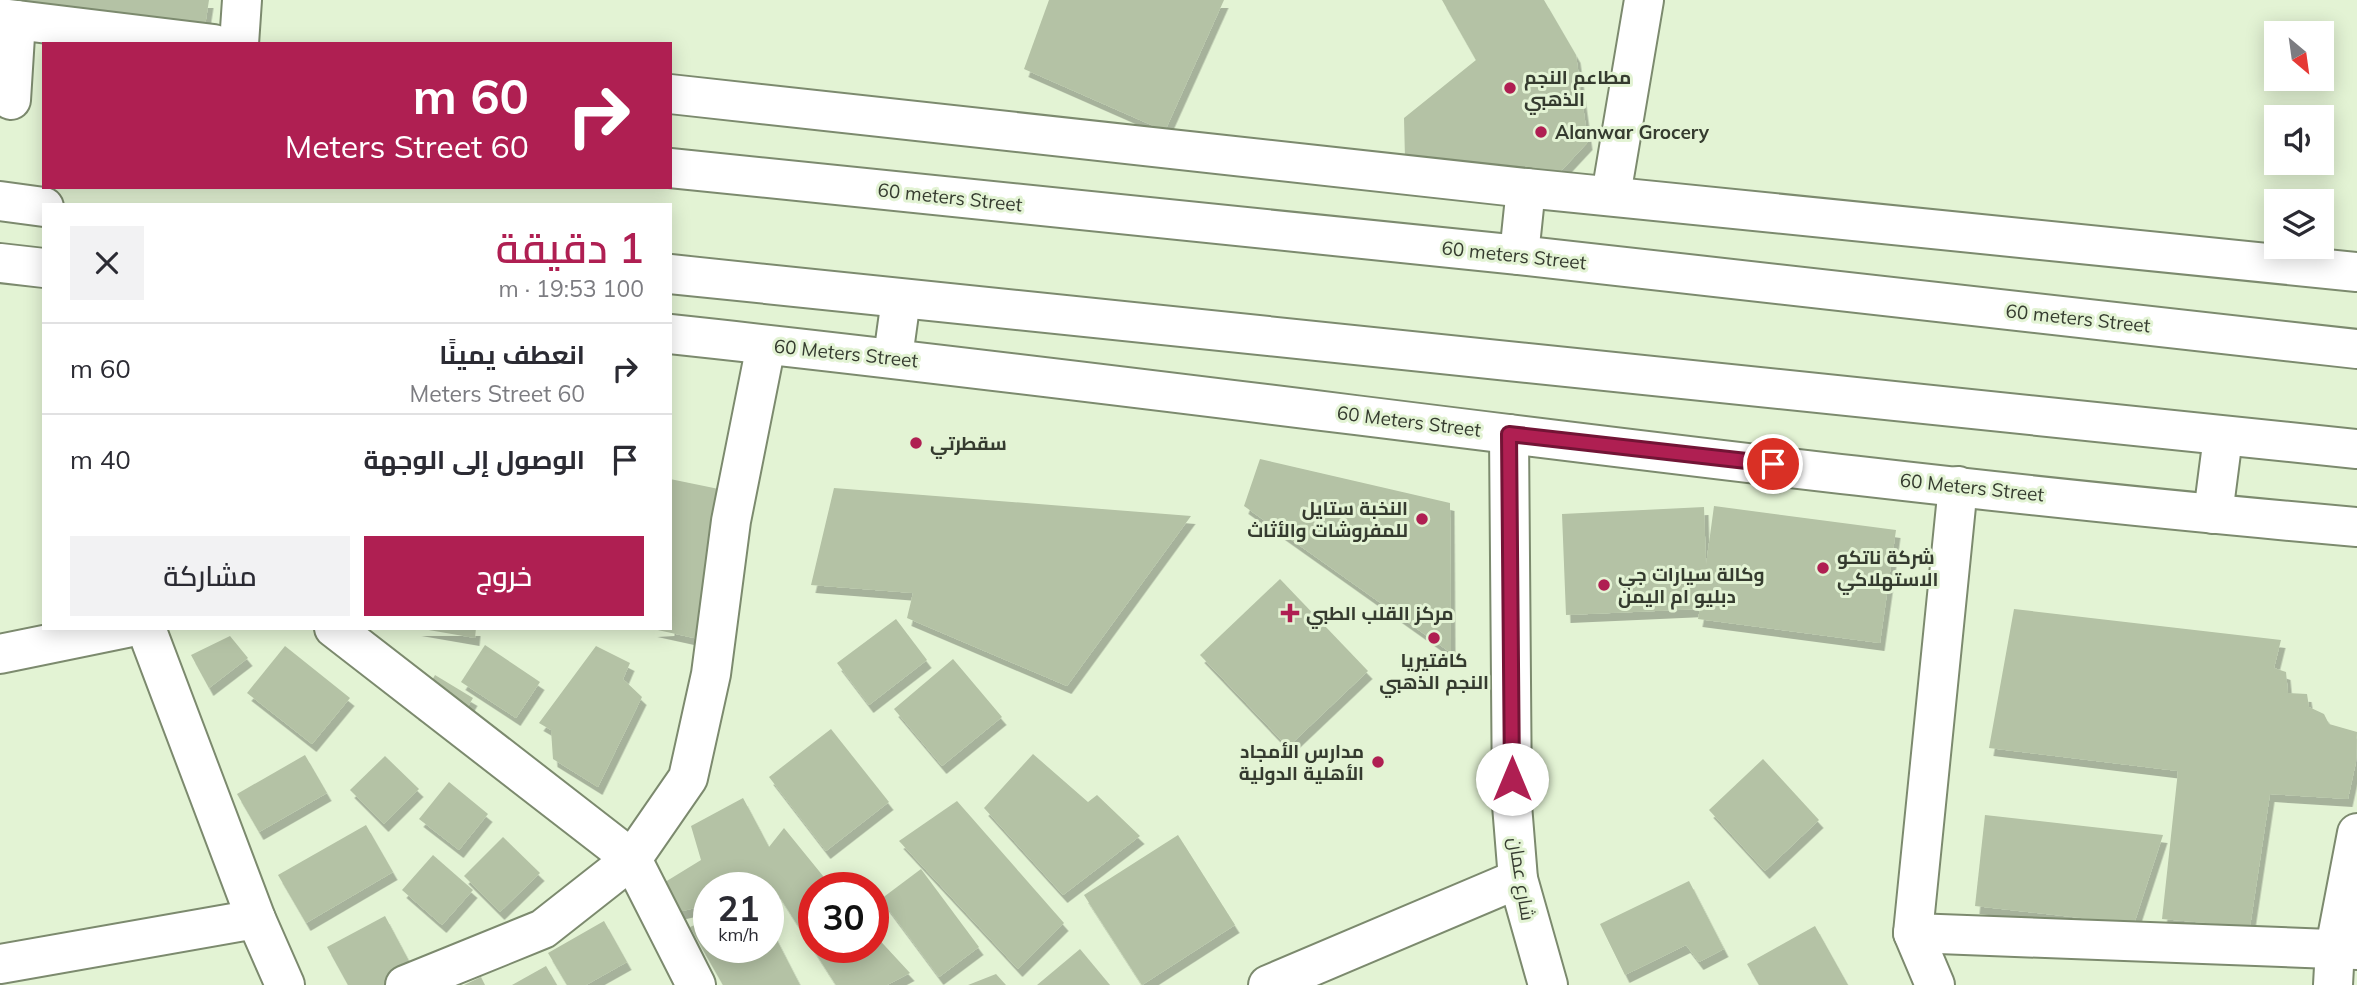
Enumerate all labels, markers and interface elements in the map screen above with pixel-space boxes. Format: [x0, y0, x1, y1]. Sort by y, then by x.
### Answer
north arrow [2264, 21, 2334, 91]
map controls [2264, 21, 2334, 259]
text: 60 m [413, 65, 529, 126]
place label: مطاعم النجم الذهبي [1524, 65, 1631, 115]
icon: right [553, 70, 644, 161]
marker: مطاعم النجم الذهبي [1502, 80, 1518, 96]
button: sound [2264, 105, 2334, 175]
place label: Alanwar Grocery [1555, 120, 1710, 144]
marker: Alanwar Grocery [1533, 124, 1549, 140]
text: 60 Meters Street [285, 126, 529, 166]
street label: 60 meters Street [876, 177, 1024, 217]
button: layers [2264, 189, 2334, 259]
text: 1 دقيقة [496, 221, 644, 274]
button: close [70, 226, 144, 300]
street label: 60 meters Street [1440, 235, 1588, 275]
text: 100 m · 19:53 [499, 274, 644, 303]
street label: 60 meters Street [2004, 298, 2152, 338]
street label: 60 Meters Street [773, 333, 920, 373]
text: انعطف يمينًا [439, 338, 585, 371]
icon: right [606, 350, 644, 388]
text: 60 m [70, 352, 131, 385]
text: 60 Meters Street [409, 379, 585, 408]
street label: 60 Meters Street [1336, 400, 1483, 442]
place label: سقطرتي [930, 431, 1007, 459]
pin [1743, 434, 1803, 494]
marker: سقطرتي [908, 435, 924, 451]
icon: arrive [606, 441, 644, 479]
text: 40 m [70, 443, 131, 476]
text: الوصول إلى الوجهة [364, 443, 585, 476]
icon: arrive [1754, 445, 1792, 483]
street label: 60 Meters Street [1899, 467, 2046, 507]
place label: النخبة ستايل للمفروشات والأثاث [1247, 496, 1408, 542]
marker: النخبة ستايل للمفروشات والأثاث [1414, 511, 1430, 527]
button: مشاركة [70, 536, 350, 616]
button: خروج [364, 536, 644, 616]
place label: شركة ناتكو الاستهلاكي [1837, 545, 1938, 595]
marker: شركة ناتكو الاستهلاكي [1815, 560, 1831, 576]
place label: وكالة سيارات جي دبليو ام اليمن [1618, 562, 1765, 610]
marker: وكالة سيارات جي دبليو ام اليمن [1596, 577, 1612, 593]
place label: مركز القلب الطبي [1306, 601, 1454, 629]
marker: مركز القلب الطبي [1280, 603, 1300, 623]
marker: كافتيريا النجم الذهبي [1426, 630, 1442, 646]
place label: كافتيريا النجم الذهبي [1379, 648, 1489, 698]
place label: مدارس الأمجاد الأهلية الدولية [1239, 739, 1364, 785]
position arrow [1475, 742, 1549, 816]
marker: مدارس الأمجاد الأهلية الدولية [1370, 754, 1386, 770]
street label: شارع عمان [1502, 836, 1540, 923]
speed limit sign: 30 [798, 872, 889, 963]
text: 21 [717, 886, 760, 930]
text: km/h [718, 923, 759, 946]

